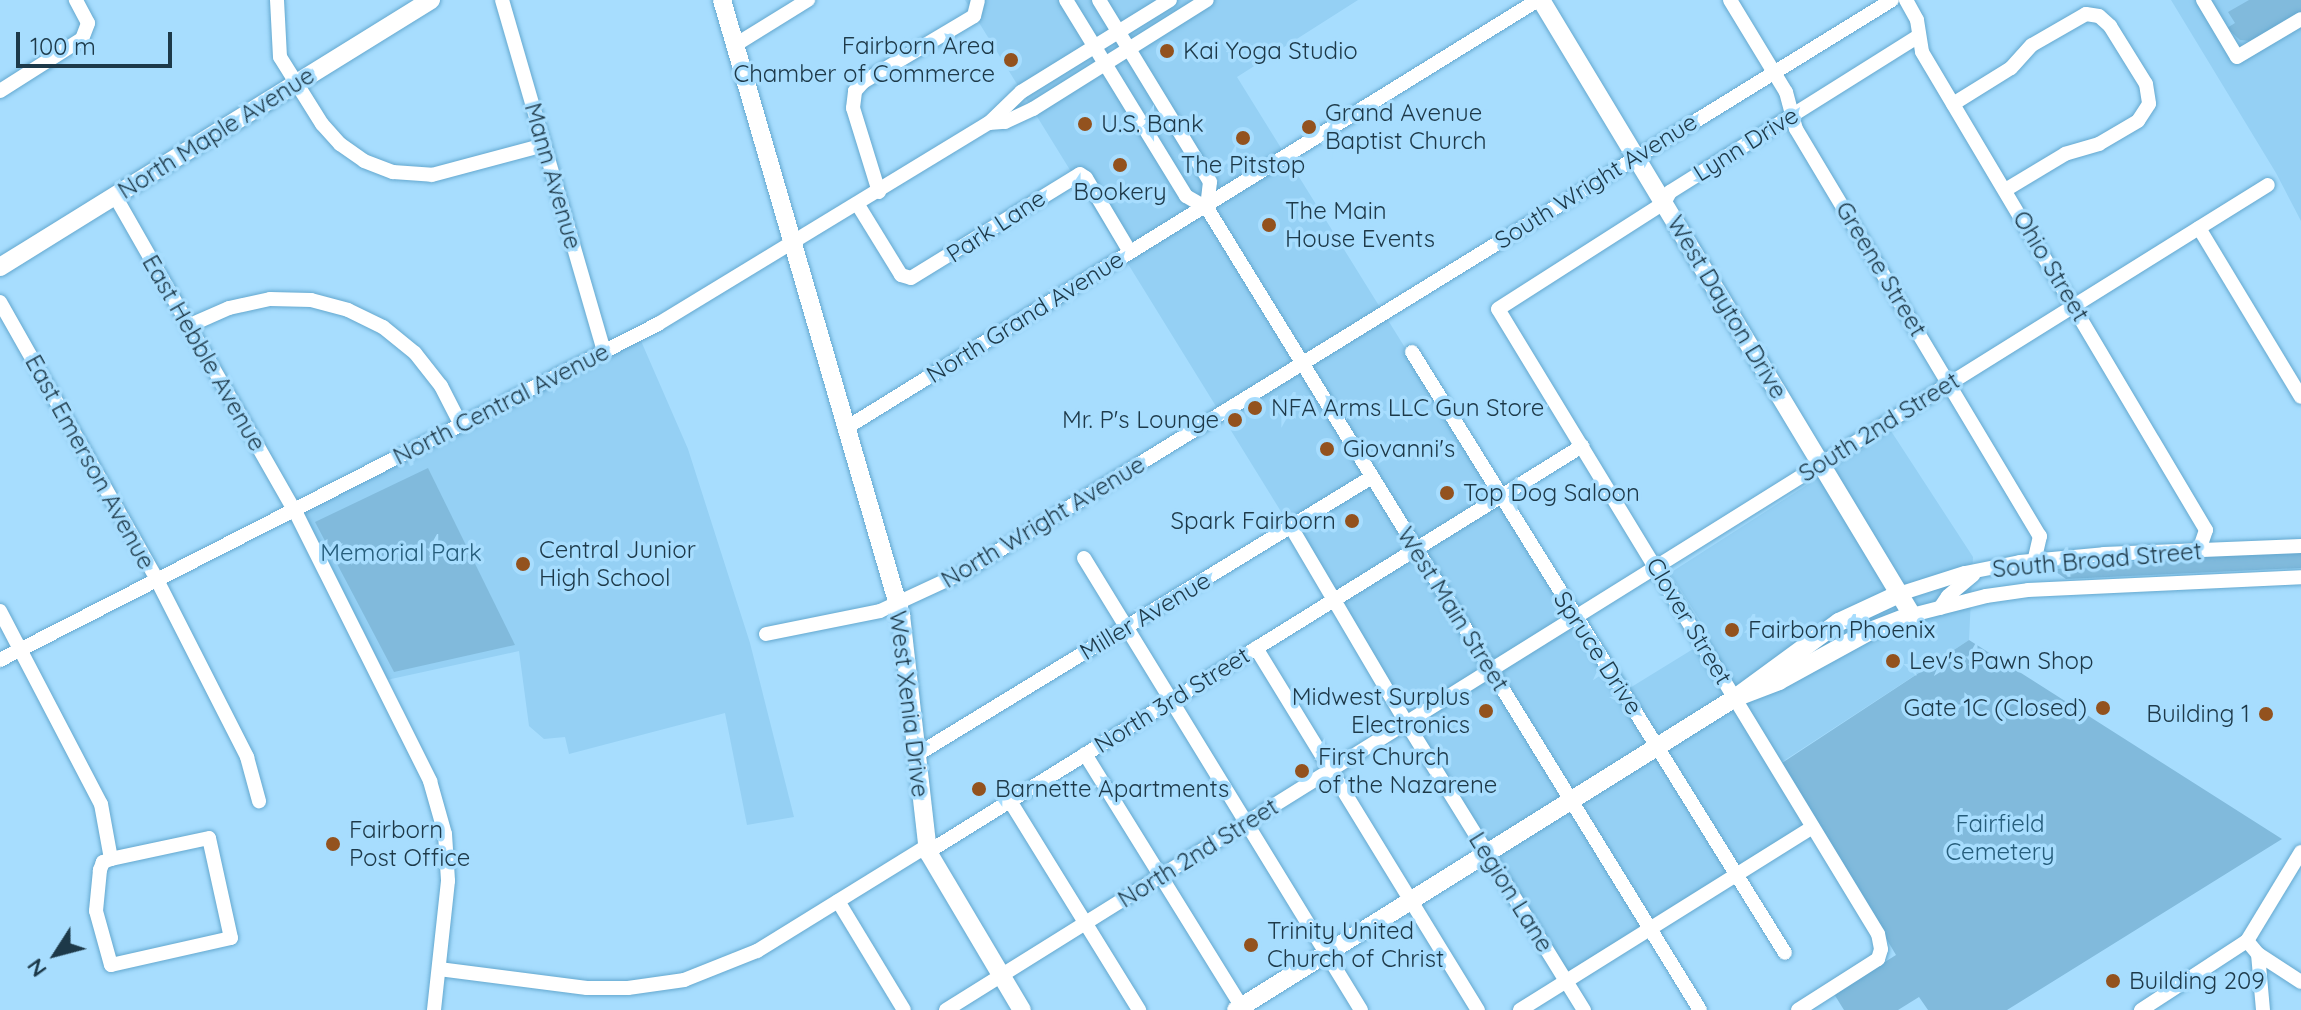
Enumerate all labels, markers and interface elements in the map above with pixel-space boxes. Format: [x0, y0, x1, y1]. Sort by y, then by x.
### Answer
scale bar [20, 16, 176, 66]
text: 100 m [30, 31, 96, 61]
place label: Fairborn Area Chamber of Commerce [733, 32, 995, 88]
place label: Kai Yoga Studio [1183, 37, 1358, 65]
marker: Kai Yoga Studio [1158, 42, 1176, 60]
marker: Fairborn Area Chamber of Commerce [1002, 51, 1020, 69]
street label: North Maple Avenue [113, 61, 319, 205]
place label: Grand Avenue Baptist Church [1325, 99, 1487, 155]
street label: Mann Avenue [518, 100, 588, 252]
street label: Lynn Drive [1688, 101, 1804, 187]
street label: South Wright Avenue [1490, 107, 1702, 255]
place label: U.S. Bank [1101, 110, 1204, 138]
marker: U.S. Bank [1076, 115, 1094, 133]
marker: Grand Avenue Baptist Church [1300, 118, 1318, 136]
marker: The Pitstop [1234, 129, 1252, 147]
place label: The Pitstop [1181, 151, 1305, 179]
marker: Bookery [1111, 156, 1129, 174]
place label: Bookery [1073, 178, 1167, 206]
street label: Park Lane [941, 183, 1051, 269]
street label: Greene Street [1829, 196, 1933, 342]
place label: The Main House Events [1285, 197, 1435, 253]
street label: Ohio Street [2007, 206, 2095, 326]
street label: West Dayton Drive [1661, 210, 1793, 404]
marker: The Main House Events [1260, 216, 1278, 234]
street label: North Grand Avenue [921, 245, 1129, 389]
street label: East Hebble Avenue [136, 250, 272, 456]
street label: North Central Avenue [388, 337, 614, 471]
street label: East Emerson Avenue [19, 350, 161, 574]
street label: South 2nd Street [1793, 366, 1965, 488]
place label: NFA Arms LLC Gun Store [1271, 394, 1544, 422]
marker: NFA Arms LLC Gun Store [1246, 399, 1264, 417]
place label: Mr. P's Lounge [1062, 406, 1219, 434]
marker: Mr. P's Lounge [1226, 411, 1244, 429]
place label: Giovanni's [1343, 435, 1455, 463]
marker: Giovanni's [1318, 440, 1336, 458]
street label: North Wright Avenue [936, 450, 1150, 594]
place label: Top Dog Saloon [1463, 479, 1640, 507]
marker: Top Dog Saloon [1438, 484, 1456, 502]
place label: Spark Fairborn [1171, 507, 1336, 535]
marker: Spark Fairborn [1343, 512, 1361, 530]
street label: West Main Street [1391, 522, 1515, 696]
place label: Central Junior High School [539, 536, 696, 592]
street label: South Broad Street [1991, 537, 2203, 583]
park label: Memorial Park [320, 539, 482, 567]
street label: Clover Street [1640, 552, 1738, 690]
marker: Central Junior High School [514, 555, 532, 573]
street label: Miller Avenue [1074, 566, 1216, 666]
street label: Spruce Drive [1547, 586, 1649, 720]
street label: West Xenia Drive [883, 609, 935, 799]
place label: Fairborn Phoenix [1748, 616, 1935, 644]
marker: Fairborn Phoenix [1723, 621, 1741, 639]
street label: North 3rd Street [1089, 641, 1255, 759]
place label: Lev's Pawn Shop [1909, 647, 2094, 675]
marker: Lev's Pawn Shop [1884, 652, 1902, 670]
place label: Midwest Surplus Electronics [1292, 683, 1470, 739]
place label: Gate 1C (Closed) [1903, 694, 2087, 722]
marker: Gate 1C (Closed) [2094, 699, 2112, 717]
place label: Building 1 [2146, 700, 2250, 728]
marker: Midwest Surplus Electronics [1477, 702, 1495, 720]
marker: Building 1 [2257, 705, 2275, 723]
place label: First Church of the Nazarene [1318, 743, 1497, 799]
marker: First Church of the Nazarene [1293, 762, 1311, 780]
place label: Barnette Apartments [995, 775, 1229, 803]
marker: Barnette Apartments [970, 780, 988, 798]
street label: North 2nd Street [1113, 792, 1283, 914]
park label: Fairfield Cemetery [1945, 810, 2055, 866]
place label: Fairborn Post Office [349, 816, 470, 872]
street label: Legion Lane [1463, 827, 1559, 957]
marker: Fairborn Post Office [324, 835, 342, 853]
north arrow [16, 914, 96, 994]
place label: Trinity United Church of Christ [1267, 917, 1444, 973]
marker: Trinity United Church of Christ [1242, 936, 1260, 954]
text: N [21, 953, 53, 983]
place label: Building 209 [2129, 967, 2265, 995]
marker: Building 209 [2104, 972, 2122, 990]

